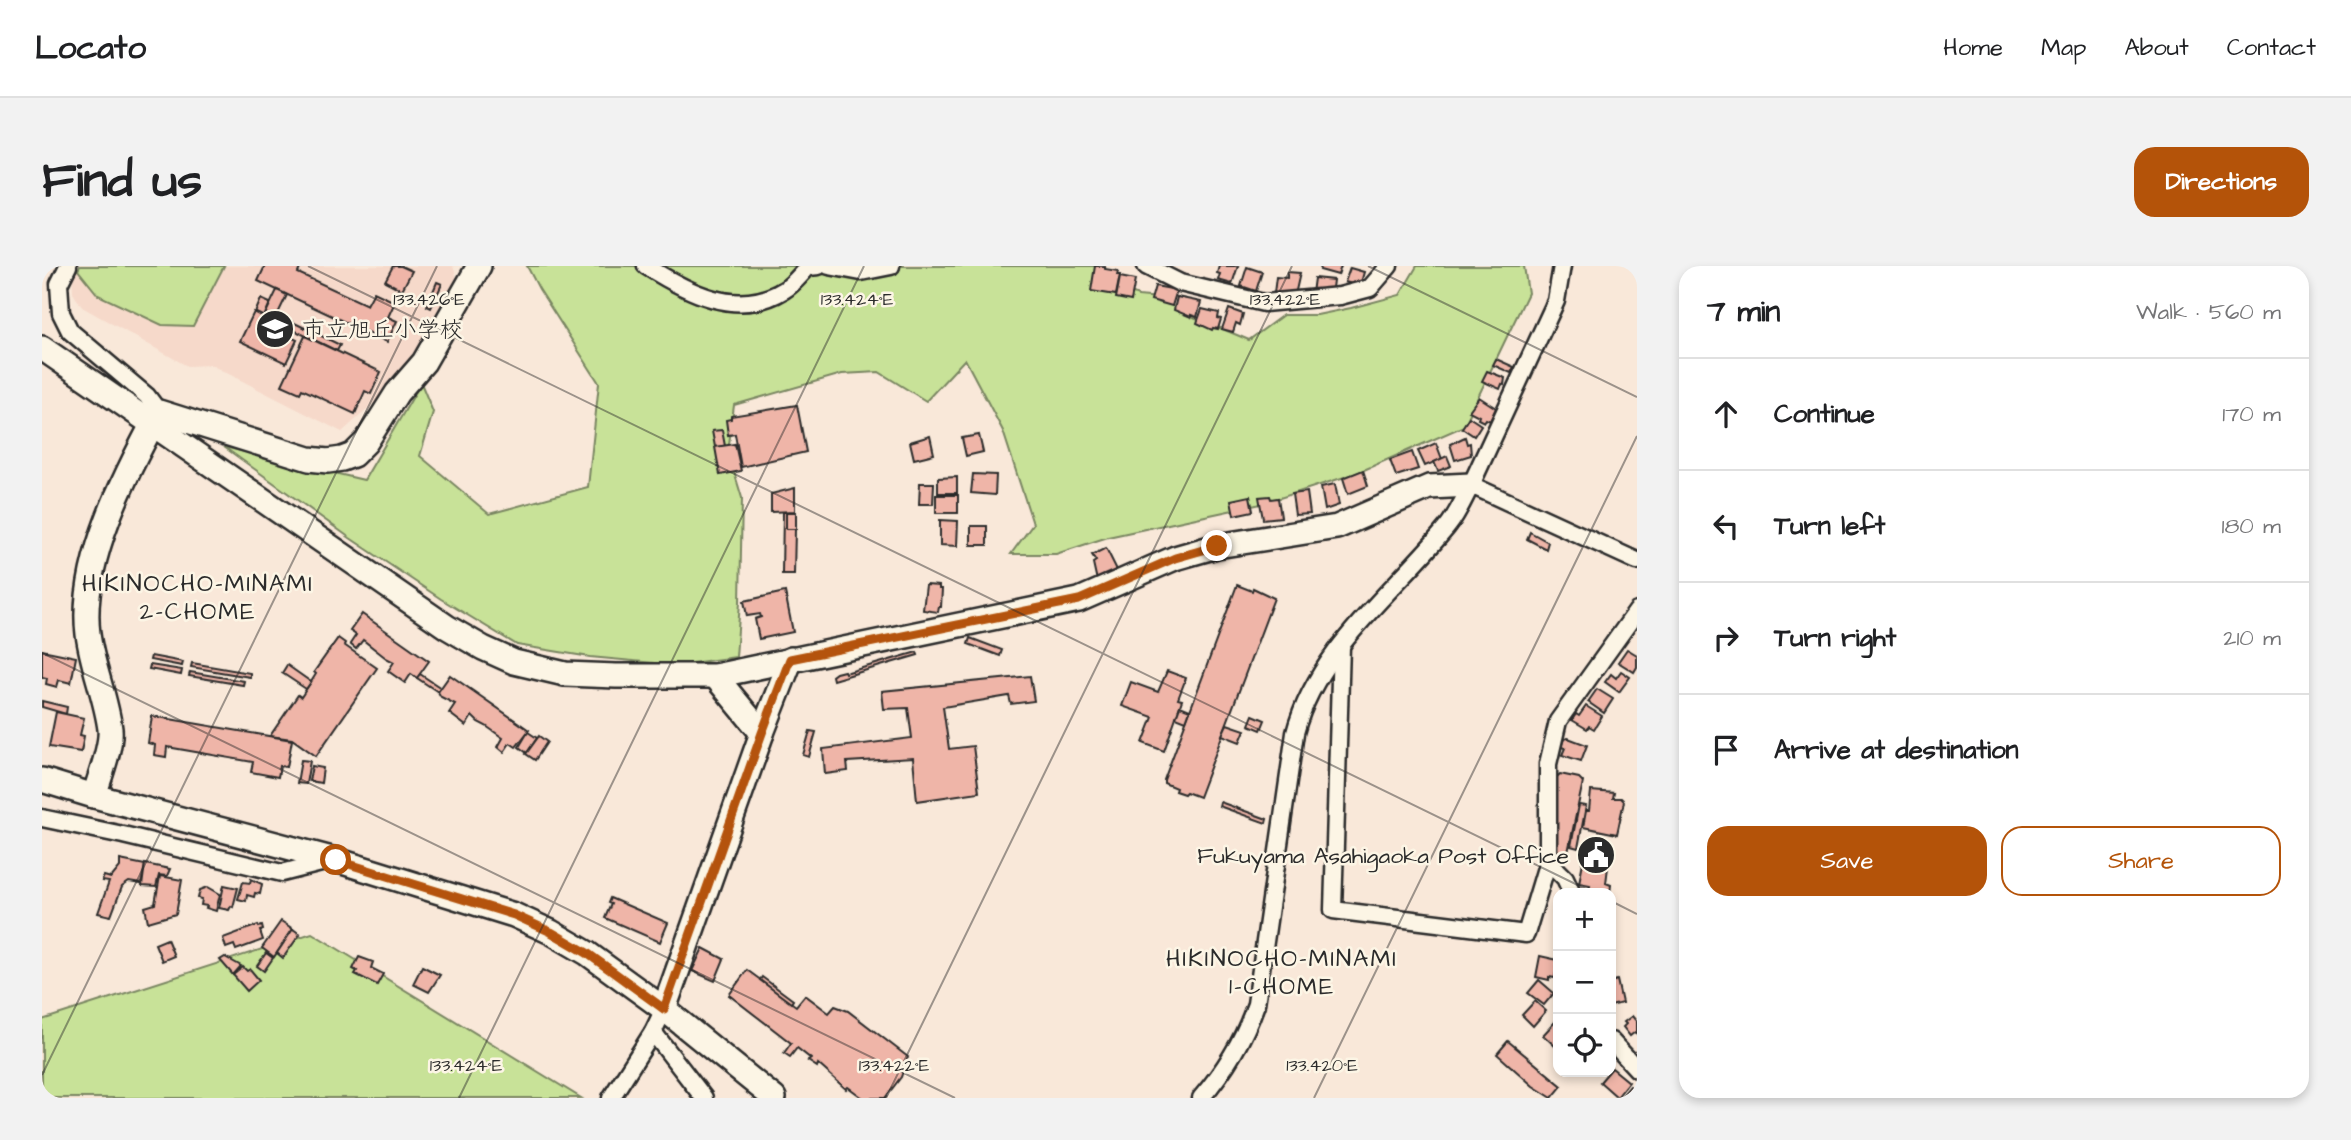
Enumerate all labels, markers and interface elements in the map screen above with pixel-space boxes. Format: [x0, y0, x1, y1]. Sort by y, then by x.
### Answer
text: Locato [35, 25, 146, 71]
text: Home [1943, 31, 2003, 65]
text: Map [2041, 31, 2086, 65]
text: About [2124, 31, 2189, 65]
text: Contact [2227, 31, 2316, 65]
button: Directions [2134, 147, 2309, 217]
text: Find us [42, 148, 202, 216]
text: 133.426°E [393, 287, 465, 312]
text: 133.424°E [821, 287, 894, 312]
text: 133.422°E [1250, 287, 1321, 312]
text: 7 min [1707, 291, 1780, 333]
text: Walk · 560 m [2136, 296, 2281, 328]
school or university icon: 市立旭丘小学校 [254, 308, 296, 350]
place label: 市立旭丘小学校 [302, 314, 463, 346]
icon: ahead [1707, 395, 1745, 433]
text: Continue [1774, 396, 1875, 432]
text: 170 m [2222, 398, 2281, 430]
icon: left [1707, 507, 1745, 545]
text: Turn left [1774, 508, 1885, 544]
text: 180 m [2222, 510, 2281, 542]
route end [1201, 530, 1232, 561]
district label: HIKINOCHO-MINAMI 2-CHOME [82, 567, 314, 629]
icon: right [1707, 619, 1745, 657]
text: Turn right [1774, 620, 1896, 656]
text: 210 m [2223, 622, 2281, 654]
icon: arrive [1707, 731, 1745, 769]
text: Arrive at destination [1774, 732, 2019, 768]
button: Save [1707, 826, 1987, 896]
button: Share [2001, 826, 2281, 896]
public building icon: Fukuyama Asahigaoka Post Office [1575, 834, 1617, 876]
place label: Fukuyama Asahigaoka Post Office [1197, 840, 1569, 873]
route start [320, 844, 351, 875]
map controls [1553, 888, 1616, 1077]
button: + [1553, 888, 1616, 951]
district label: HIKINOCHO-MINAMI 1-CHOME [1166, 942, 1398, 1004]
button: − [1553, 951, 1616, 1014]
button: locate [1553, 1014, 1616, 1077]
text: 133.424°E [430, 1053, 503, 1078]
text: 133.422°E [859, 1053, 930, 1078]
text: 133.420°E [1286, 1053, 1358, 1078]

